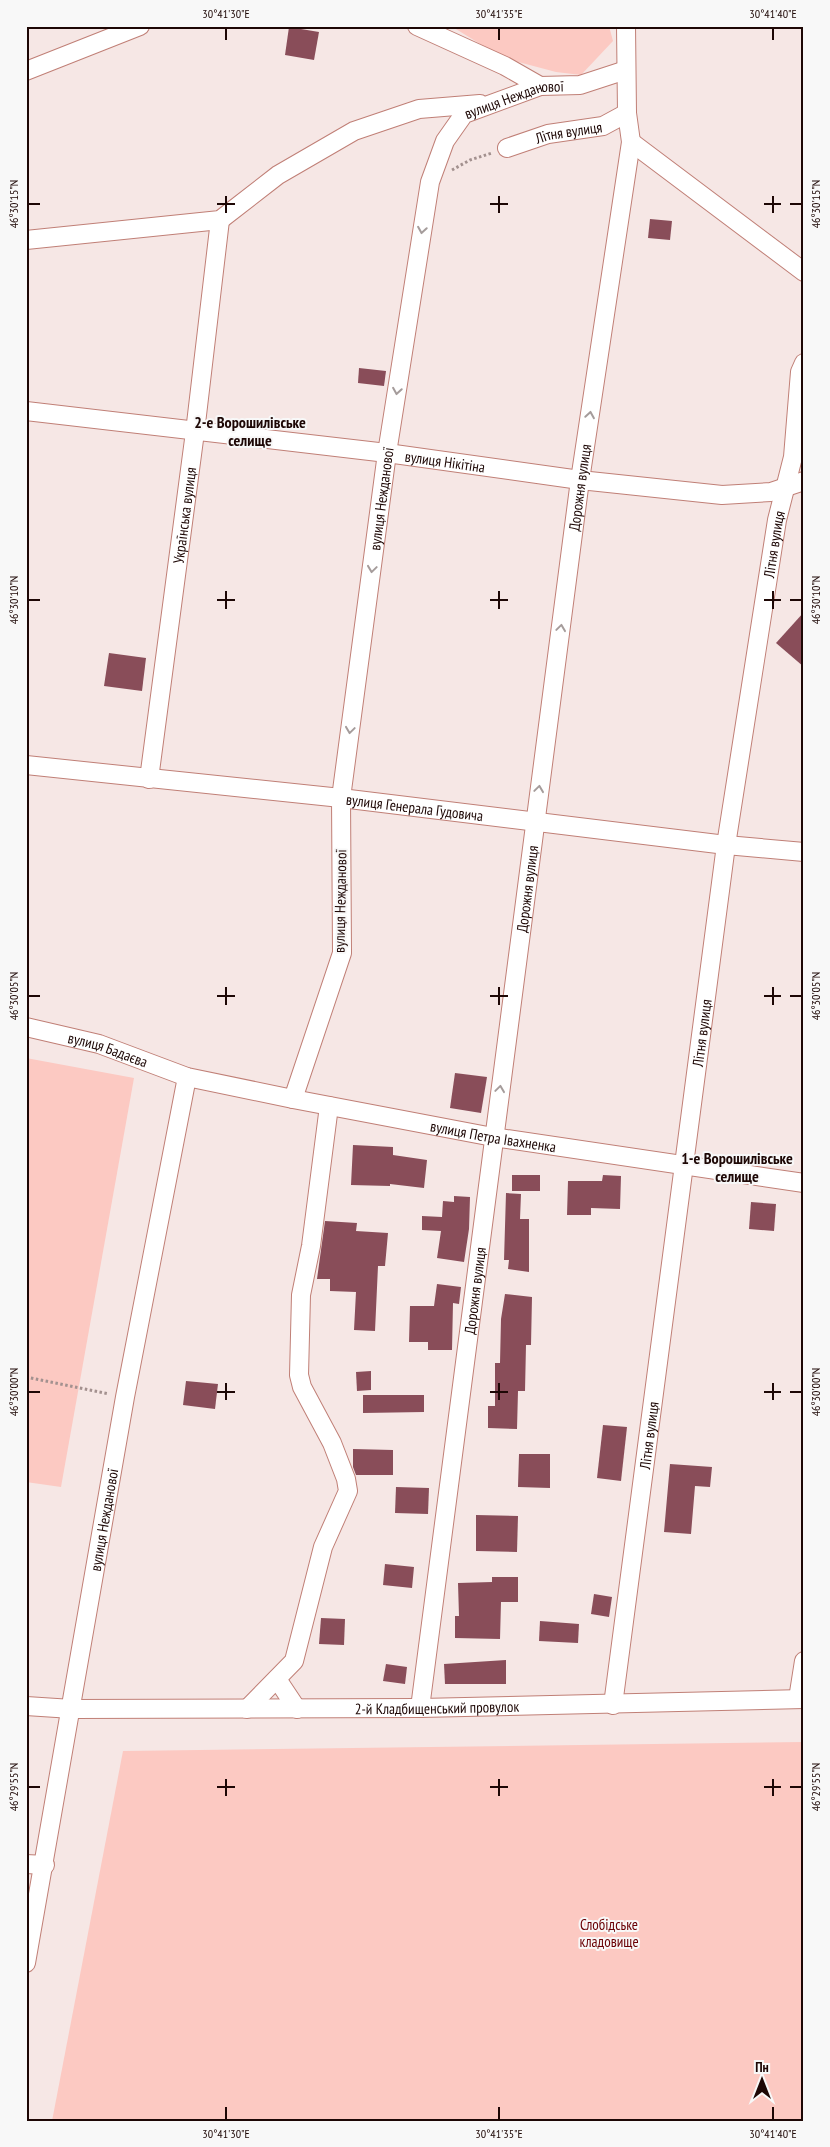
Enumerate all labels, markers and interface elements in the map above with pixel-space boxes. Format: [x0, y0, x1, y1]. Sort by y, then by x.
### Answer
text: 30°41'30"E [202, 6, 250, 21]
text: 30°41'35"E [475, 6, 523, 21]
text: 30°41'40"E [749, 6, 797, 21]
street label: вулиця Нежданової [462, 76, 565, 123]
street label: Літня вулиця [531, 117, 604, 148]
text: 46°30'15"N [6, 180, 21, 228]
text: 46°30'15"N [808, 180, 823, 228]
one-way arrow [417, 227, 428, 235]
one-way arrow [392, 387, 403, 395]
one-way arrow [584, 410, 595, 418]
district label: 2-е Ворошилівське селище [194, 412, 306, 450]
street label: Дорожня вулиця [564, 442, 595, 532]
street label: вулиця Нежданової [365, 445, 397, 551]
street label: вулиця Нікітіна [404, 446, 486, 476]
street label: Українська вулиця [168, 466, 200, 565]
street label: Літня вулиця [758, 508, 789, 580]
one-way arrow [367, 565, 378, 573]
text: 46°30'10"N [6, 576, 21, 624]
text: 46°30'10"N [808, 576, 823, 624]
one-way arrow [555, 623, 566, 631]
one-way arrow [345, 726, 356, 734]
one-way arrow [533, 784, 544, 792]
street label: вулиця Генерала Гудовича [345, 789, 484, 825]
street label: Дорожня вулиця [512, 844, 542, 934]
street label: вулиця Нежданової [330, 848, 350, 953]
text: 46°30'05"N [6, 972, 21, 1020]
text: 46°30'05"N [808, 972, 823, 1020]
street label: Літня вулиця [687, 998, 715, 1069]
street label: вулиця Бадаєва [66, 1028, 151, 1071]
one-way arrow [494, 1084, 504, 1093]
street label: вулиця Петра Івахненка [429, 1116, 558, 1156]
district label: 1-е Ворошилівське селище [681, 1148, 793, 1186]
street label: Дорожня вулиця [459, 1246, 489, 1335]
text: 46°30'00"N [6, 1368, 21, 1416]
text: 46°30'00"N [808, 1368, 823, 1416]
street label: Літня вулиця [634, 1400, 662, 1471]
street label: вулиця Нежданової [85, 1466, 122, 1573]
street label: 2-й Кладбищенський провулок [355, 1696, 519, 1718]
text: 46°29'55"N [6, 1763, 21, 1811]
text: 46°29'55"N [808, 1763, 823, 1811]
park label: Слобідське кладовище [579, 1915, 639, 1951]
north arrow [738, 2054, 788, 2104]
text: Пн [755, 2058, 769, 2076]
text: 30°41'30"E [202, 2126, 250, 2141]
text: 30°41'35"E [475, 2126, 523, 2141]
text: 30°41'40"E [749, 2126, 797, 2141]

